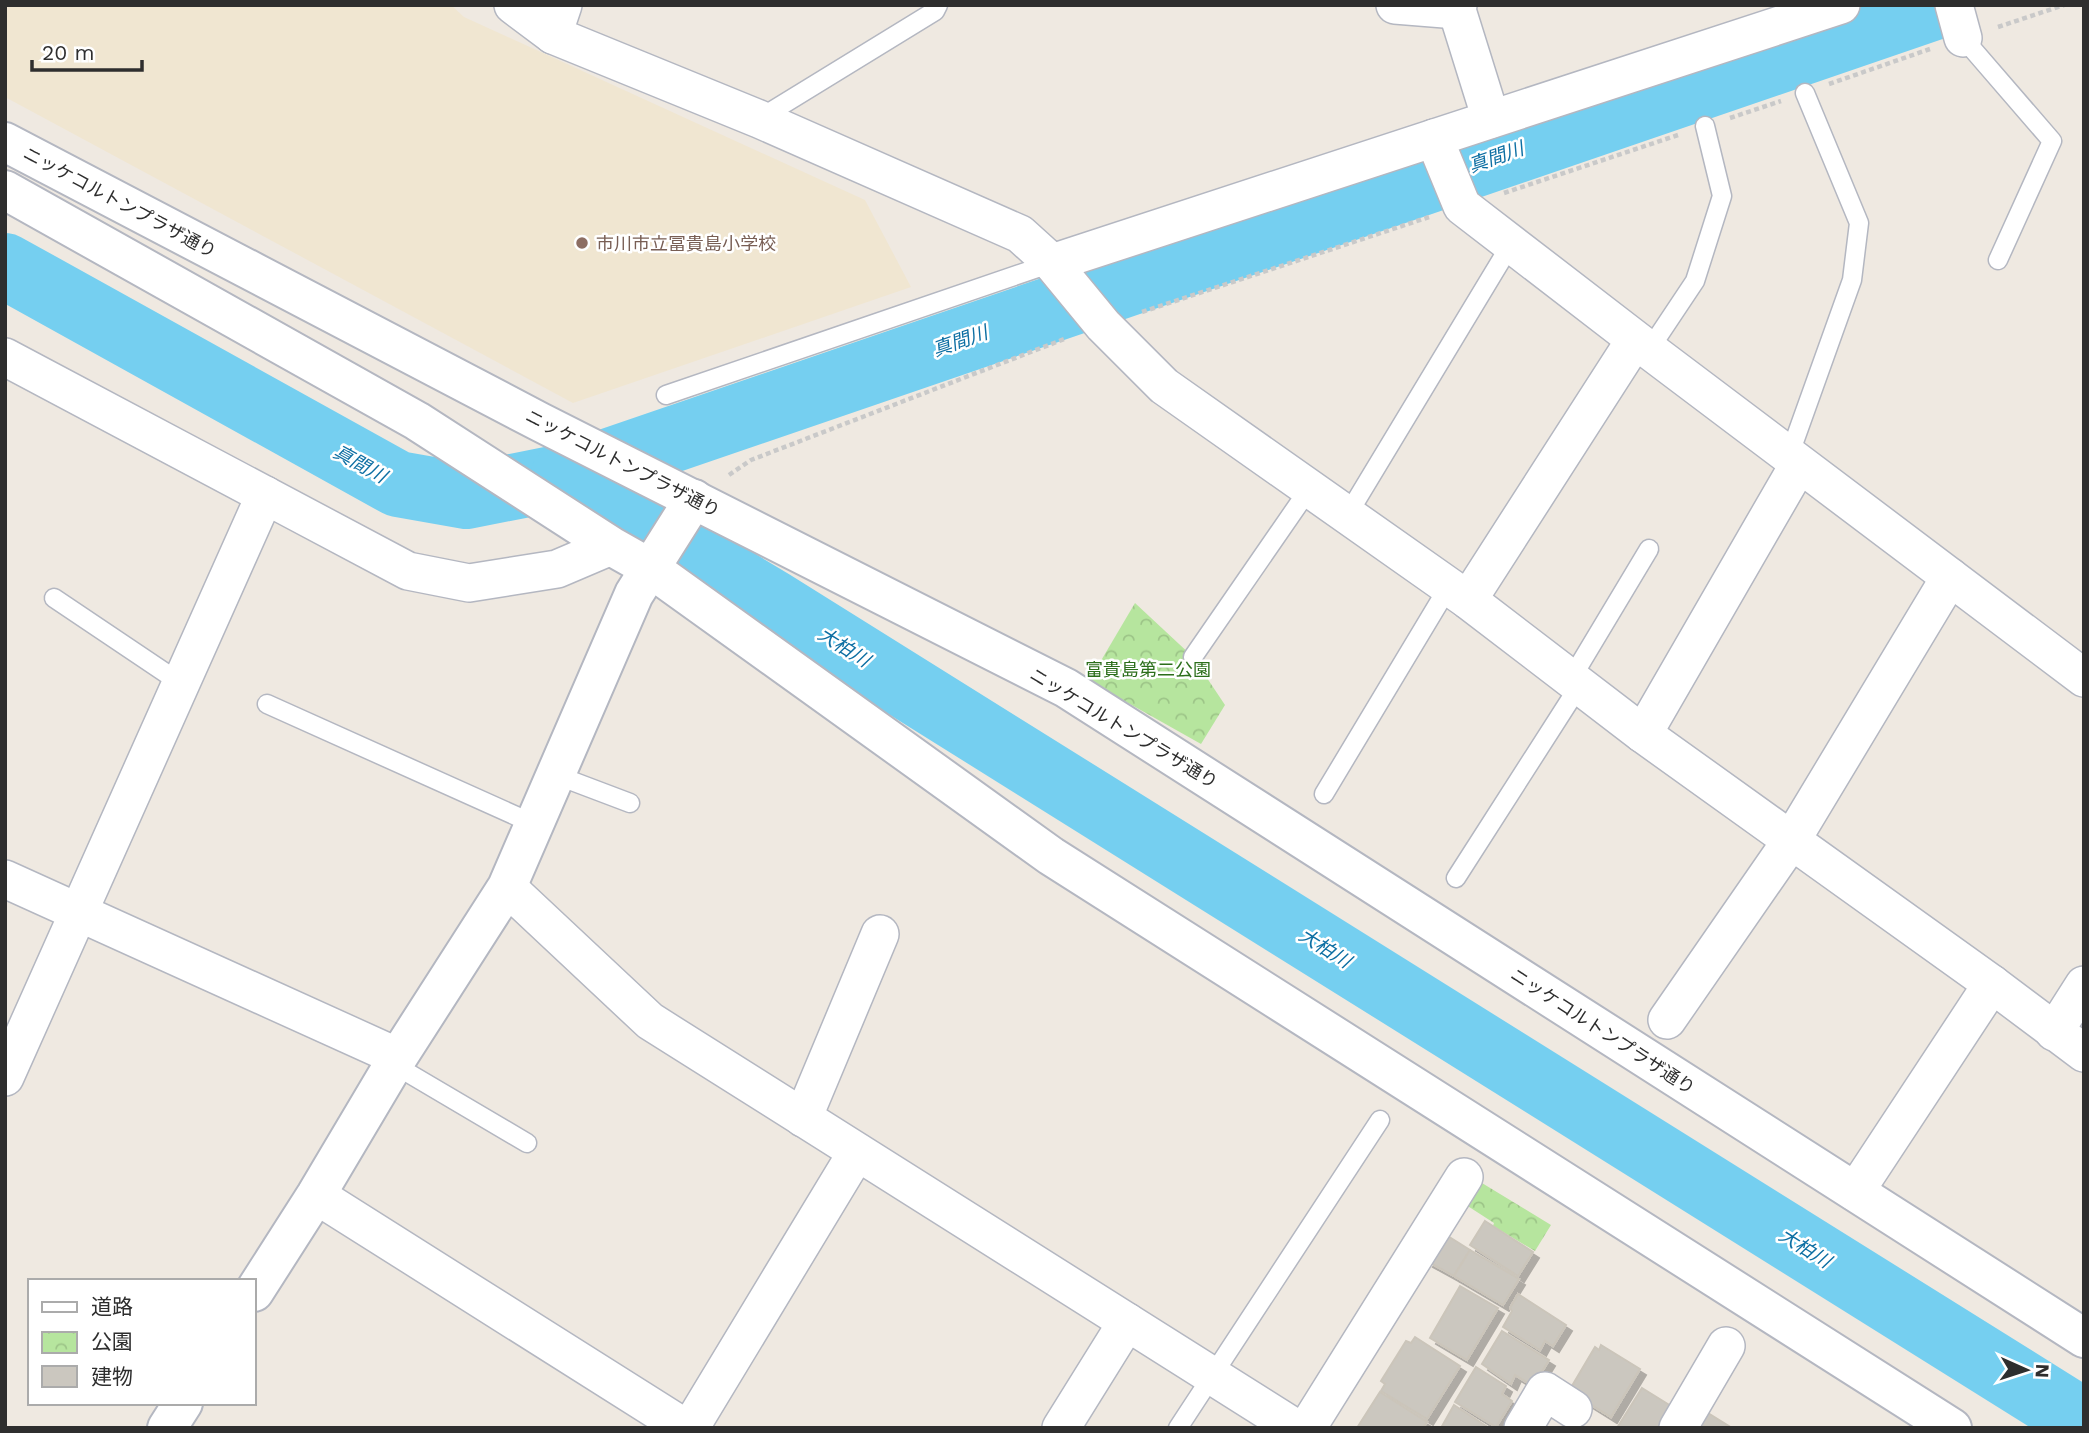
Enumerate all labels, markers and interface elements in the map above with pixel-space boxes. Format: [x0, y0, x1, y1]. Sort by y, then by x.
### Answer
scale bar [32, 28, 142, 72]
text: 20 m [42, 40, 94, 65]
water label: 真間川 [1465, 136, 1529, 177]
street label: ニッケコルトンプラザ通り [20, 142, 220, 262]
place label: 市川市立冨貴島小学校 [596, 233, 776, 254]
marker: 市川市立冨貴島小学校 [574, 235, 590, 251]
water label: 真間川 [929, 320, 993, 361]
street label: ニッケコルトンプラザ通り [522, 405, 724, 521]
water label: 真間川 [329, 440, 392, 489]
water label: 大柏川 [814, 622, 876, 673]
park label: 富貴島第二公園 [1085, 659, 1211, 680]
street label: ニッケコルトンプラザ通り [1026, 664, 1222, 792]
water label: 大柏川 [1295, 923, 1357, 974]
street label: ニッケコルトンプラザ通り [1507, 964, 1699, 1098]
water label: 大柏川 [1775, 1223, 1837, 1274]
legend [28, 1279, 256, 1405]
text: 道路 [91, 1294, 133, 1319]
text: 公園 [91, 1329, 133, 1354]
north arrow [1991, 1335, 2061, 1405]
text: N [2031, 1363, 2054, 1379]
text: 建物 [91, 1364, 133, 1389]

